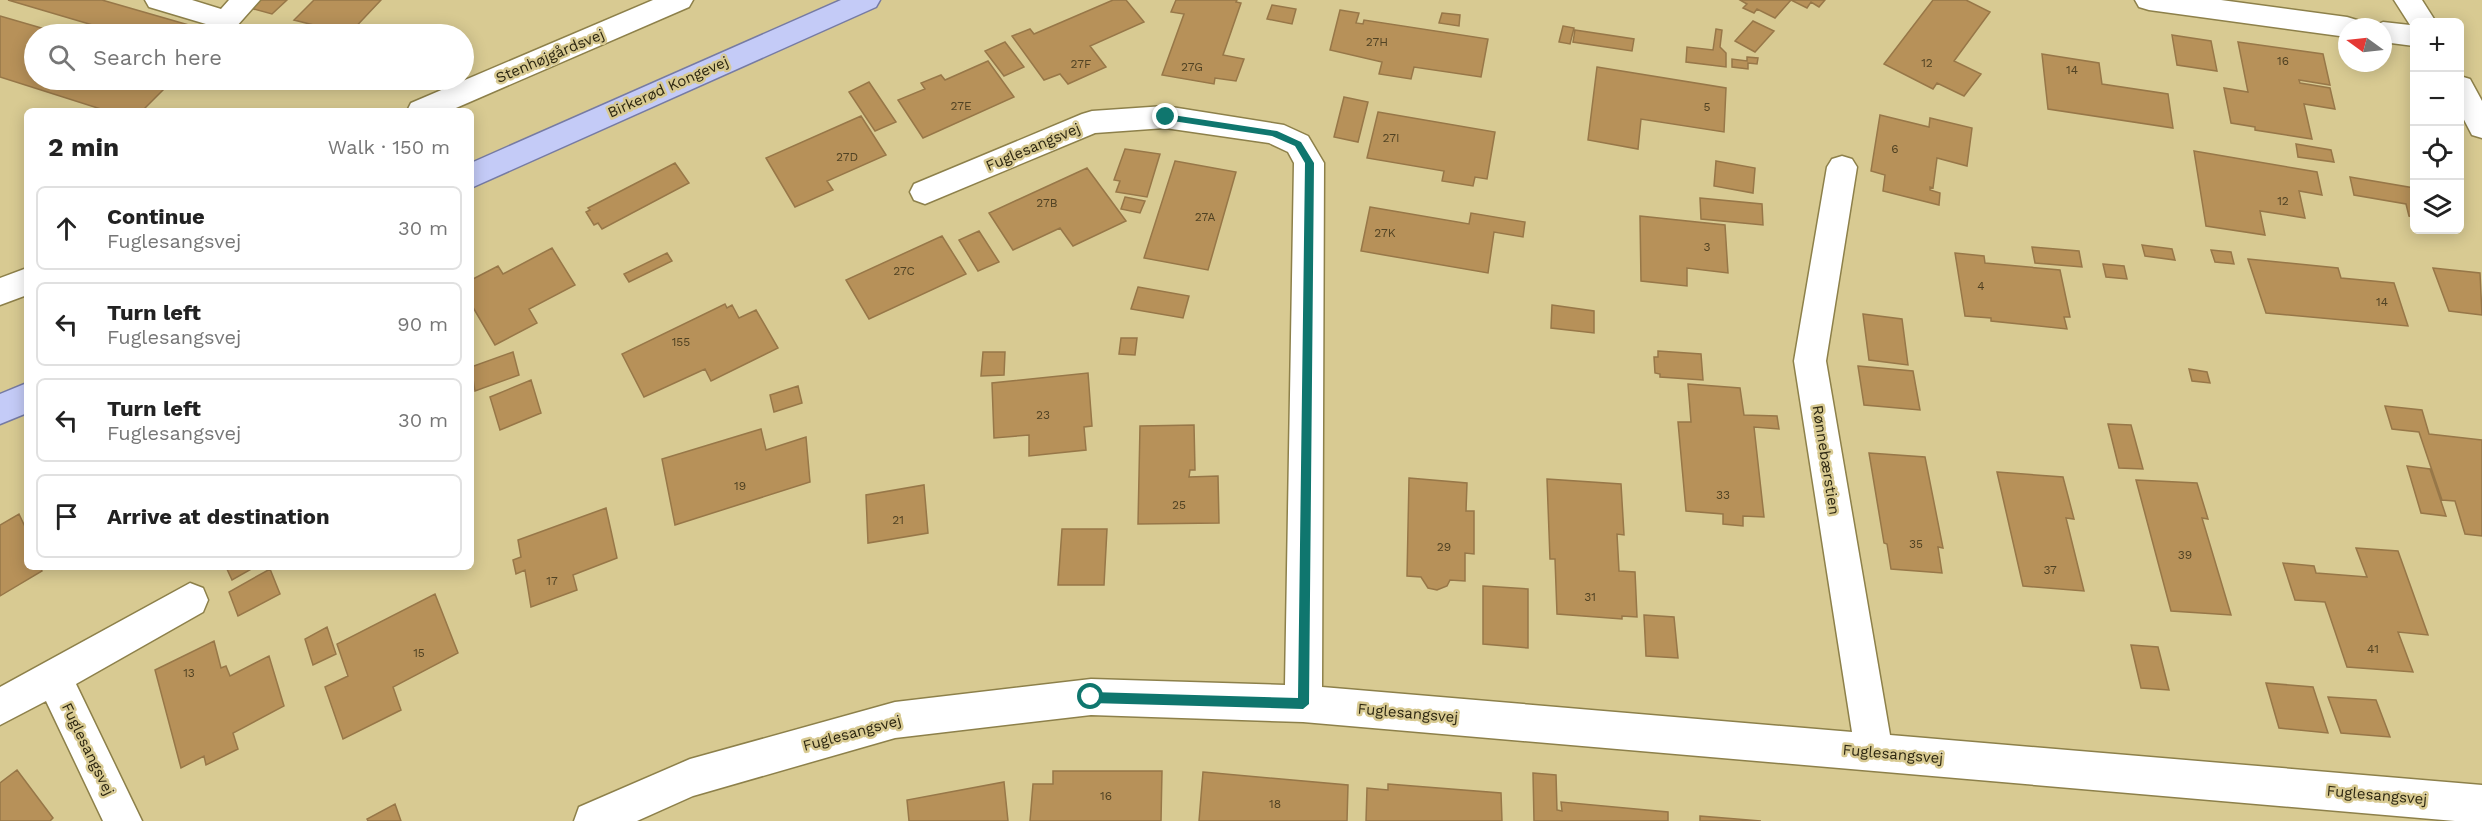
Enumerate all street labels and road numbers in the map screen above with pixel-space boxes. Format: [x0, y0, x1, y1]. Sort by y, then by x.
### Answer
street label: Stenhøjgårdsvej [493, 25, 607, 87]
street label: Birkerød Kongevej [605, 52, 731, 122]
street label: Fuglesangsvej [983, 119, 1083, 175]
street label: Rønnebærstien [1808, 404, 1844, 516]
street label: Fuglesangsvej [58, 700, 118, 798]
street label: Fuglesangsvej [1357, 700, 1459, 726]
street label: Fuglesangsvej [801, 711, 903, 755]
street label: Fuglesangsvej [1842, 741, 1944, 767]
street label: Fuglesangsvej [2326, 782, 2428, 808]

